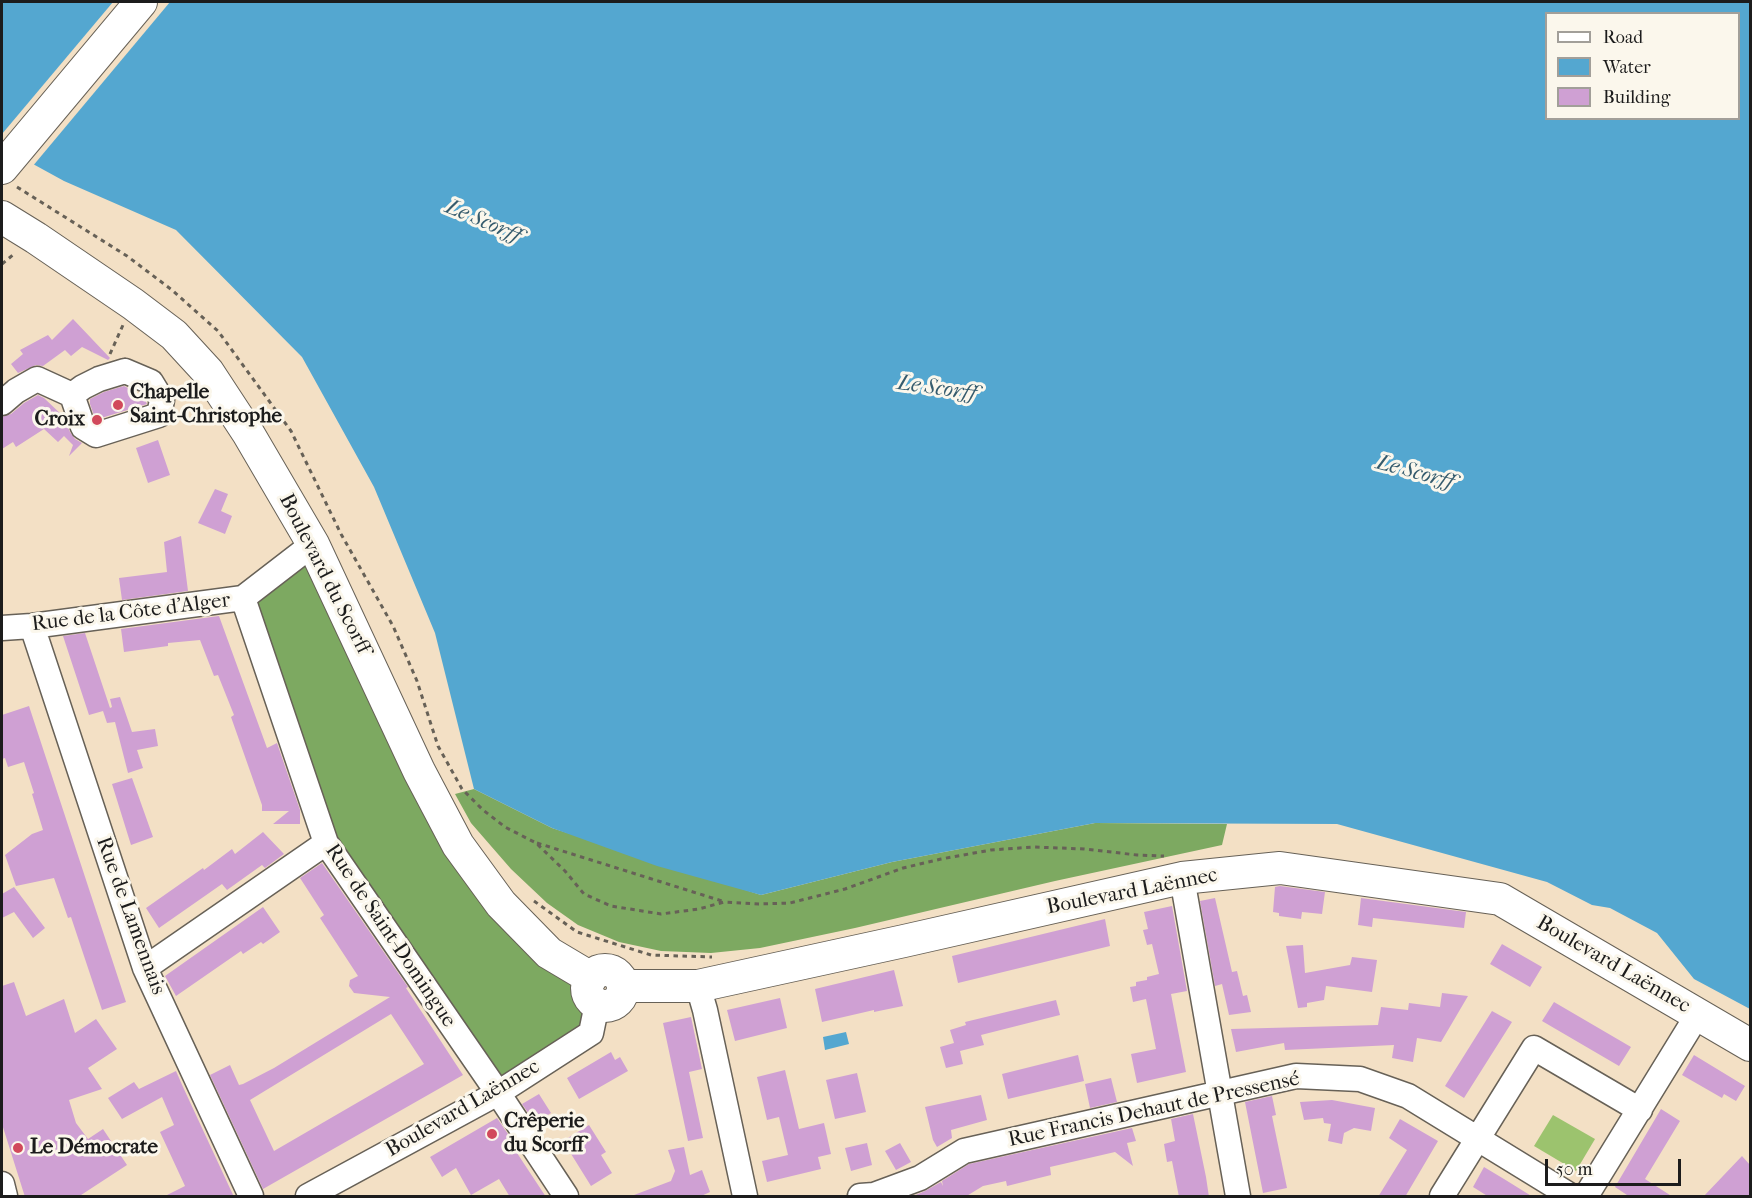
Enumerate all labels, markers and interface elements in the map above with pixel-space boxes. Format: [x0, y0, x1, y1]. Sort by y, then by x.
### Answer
legend [1545, 12, 1740, 120]
text: Road [1603, 27, 1643, 48]
text: Water [1603, 57, 1651, 78]
text: Building [1603, 87, 1670, 108]
water label: Le Scorff [441, 194, 525, 250]
water label: Le Scorff [896, 370, 978, 408]
place label: Chapelle Saint-Christophe [130, 380, 282, 430]
marker: Chapelle Saint-Christophe [111, 398, 125, 412]
place label: Croix [34, 407, 85, 433]
marker: Croix [90, 413, 104, 427]
water label: Le Scorff [1373, 450, 1457, 496]
street label: Boulevard du Scorff [273, 490, 375, 658]
street label: Rue de la Côte d'Alger [30, 588, 232, 638]
street label: Rue de Lamennais [90, 834, 170, 998]
street label: Rue de Saint-Domingue [319, 839, 461, 1033]
street label: Boulevard Laënnec [1045, 863, 1219, 921]
street label: Boulevard Laënnec [1532, 911, 1694, 1019]
street label: Boulevard Laënnec [382, 1055, 544, 1163]
street label: Rue Francis Dehaut de Pressensé [1006, 1067, 1302, 1153]
place label: Crêperie du Scorff [504, 1109, 584, 1159]
marker: Crêperie du Scorff [485, 1127, 499, 1141]
place label: Le Démocrate [30, 1135, 158, 1161]
marker: Le Démocrate [11, 1141, 25, 1155]
scale bar [1548, 1147, 1684, 1185]
text: 50 m [1556, 1159, 1592, 1180]

